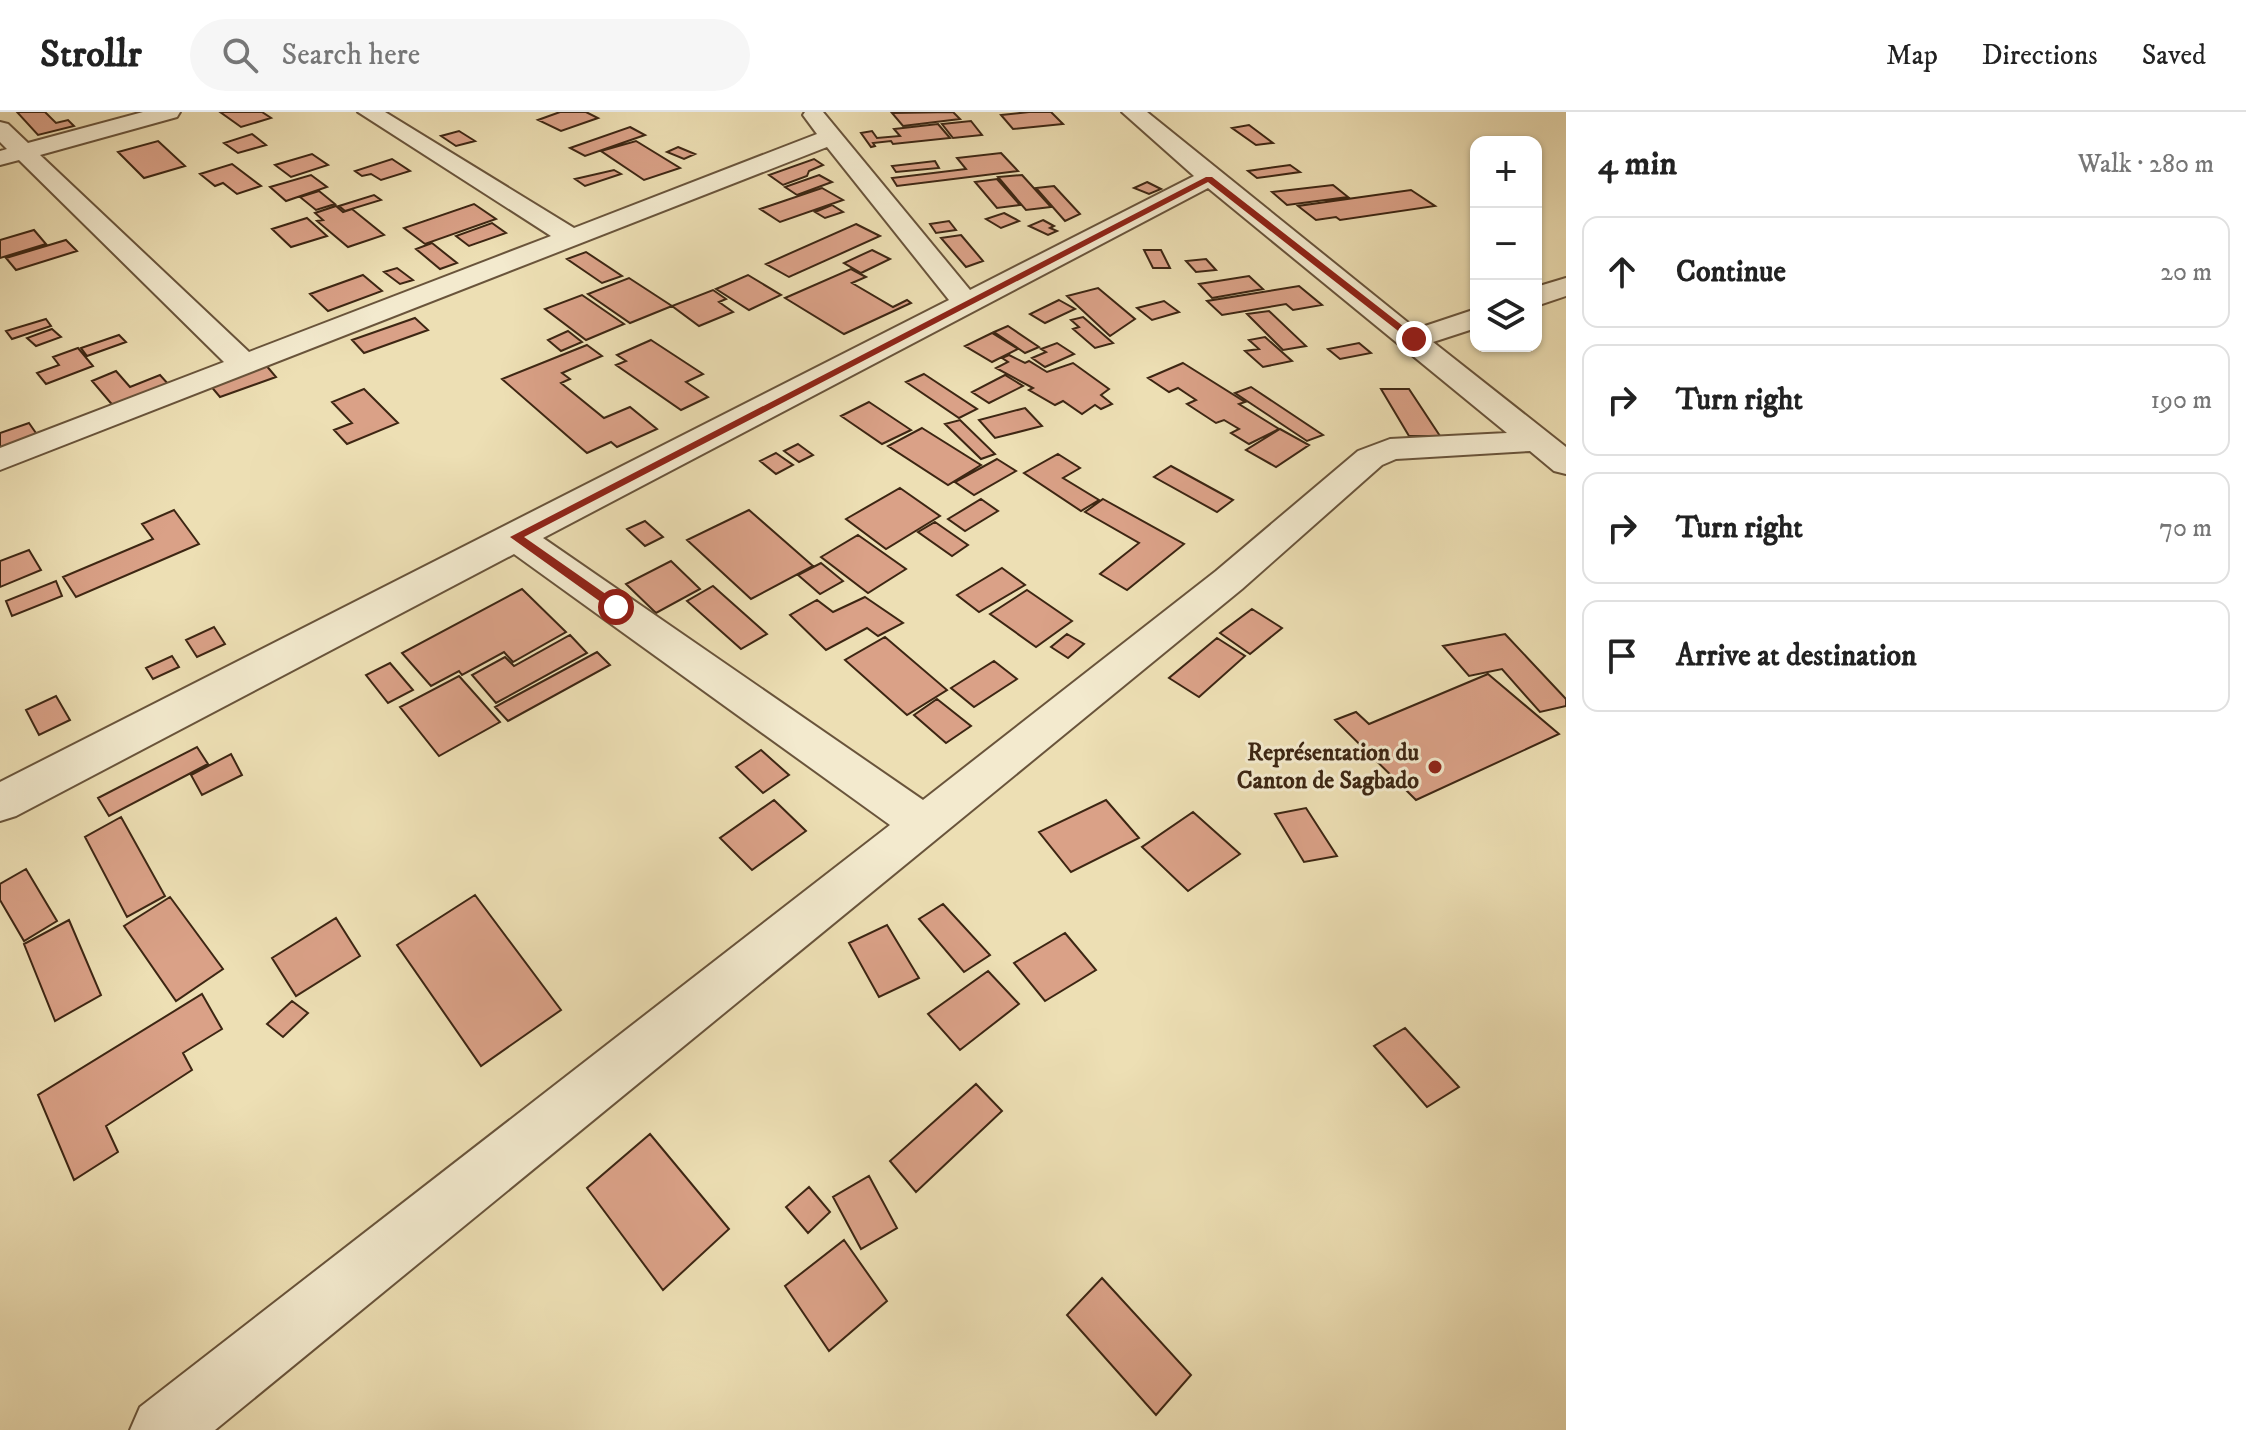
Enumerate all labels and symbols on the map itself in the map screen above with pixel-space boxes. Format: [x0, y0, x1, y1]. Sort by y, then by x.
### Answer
route end [1396, 321, 1432, 357]
route start [598, 589, 634, 625]
place label: Représentation du Canton de Sagbado [1237, 738, 1419, 796]
marker: Représentation du Canton de Sagbado [1426, 758, 1444, 776]

